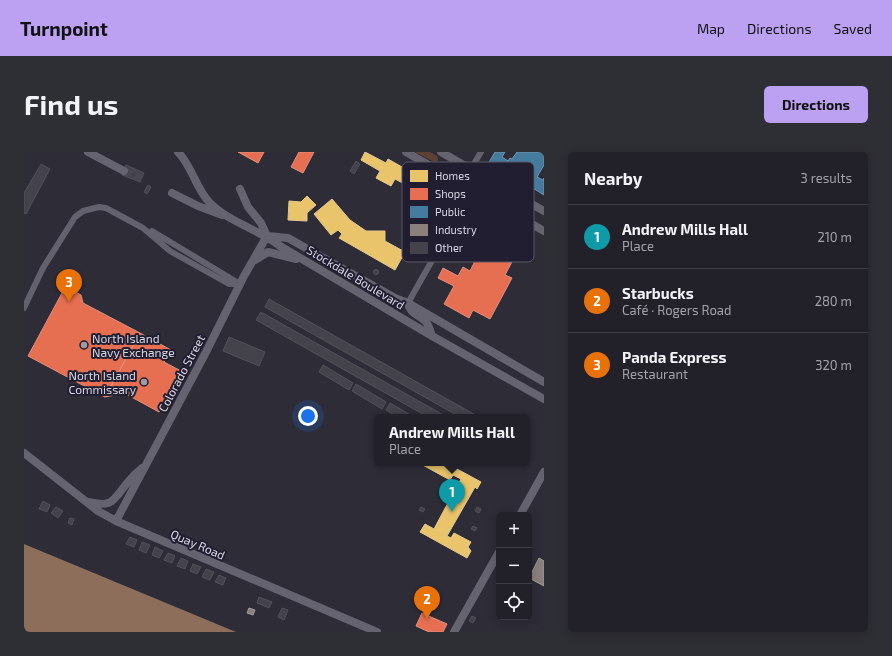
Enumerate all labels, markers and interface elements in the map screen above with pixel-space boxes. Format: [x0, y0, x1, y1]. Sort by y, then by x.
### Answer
text: Turnpoint [20, 17, 108, 40]
text: Map [697, 20, 725, 37]
text: Directions [747, 20, 812, 37]
text: Saved [834, 20, 872, 37]
button: Directions [764, 86, 868, 123]
text: Find us [24, 87, 118, 121]
legend [402, 162, 534, 262]
text: Nearby [584, 168, 642, 188]
text: Homes [435, 169, 470, 182]
text: 3 results [801, 170, 852, 186]
text: Shops [435, 187, 466, 200]
text: Public [435, 205, 465, 218]
text: Andrew Mills Hall [622, 220, 748, 238]
text: Industry [435, 223, 477, 236]
text: 1 [594, 229, 600, 245]
text: 210 m [817, 229, 852, 245]
text: Place [622, 238, 654, 254]
text: Other [435, 241, 464, 254]
street label: Stockdale Boulevard [305, 242, 407, 312]
pin: 3 [56, 269, 82, 302]
text: Starbucks [622, 284, 694, 302]
text: 2 [593, 293, 601, 309]
text: 280 m [815, 293, 852, 309]
text: Café · Rogers Road [622, 302, 731, 318]
place label: North Island Navy Exchange [92, 331, 175, 359]
street label: Colorado Street [155, 332, 207, 414]
marker: North Island Navy Exchange [79, 340, 89, 350]
text: Panda Express [622, 348, 726, 366]
text: 3 [593, 357, 601, 373]
text: 320 m [815, 357, 852, 373]
text: Restaurant [622, 366, 688, 382]
place label: North Island Commissary [68, 368, 137, 396]
marker: North Island Commissary [139, 377, 149, 387]
your location [298, 406, 318, 426]
popup [374, 414, 530, 466]
text: Andrew Mills Hall [389, 423, 515, 441]
text: Place [389, 441, 421, 457]
pin: 1 [439, 479, 465, 512]
map controls [496, 512, 532, 620]
button: + [496, 512, 532, 548]
street label: Quay Road [168, 526, 227, 563]
button: − [496, 548, 532, 584]
button: locate [496, 584, 532, 620]
pin: 2 [414, 586, 440, 619]

